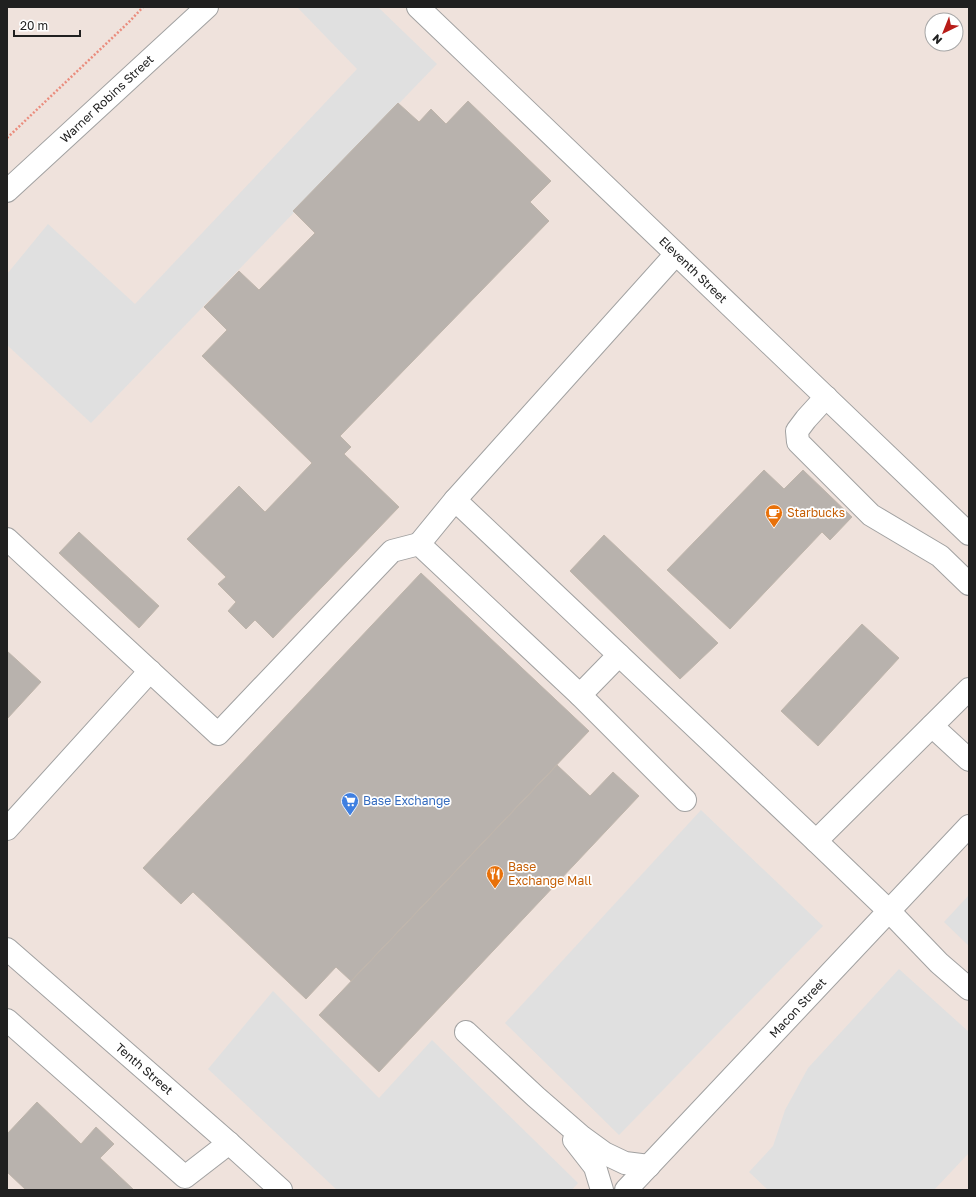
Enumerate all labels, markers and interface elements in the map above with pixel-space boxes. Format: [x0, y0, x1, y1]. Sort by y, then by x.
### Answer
scale bar [14, 12, 80, 38]
north arrow [924, 12, 964, 52]
text: 20 m [20, 18, 48, 33]
text: N [929, 32, 944, 47]
street label: Warner Robins Street [57, 51, 157, 146]
street label: Eleventh Street [656, 233, 731, 306]
cafe icon: Starbucks [764, 503, 784, 528]
place label: Starbucks [787, 505, 845, 520]
supermarket icon: Base Exchange [340, 791, 360, 816]
place label: Base Exchange [363, 793, 450, 808]
place label: Base Exchange Mall [508, 859, 592, 888]
restaurant icon: Base Exchange Mall [485, 864, 505, 889]
street label: Macon Street [766, 974, 829, 1041]
street label: Tenth Street [113, 1040, 176, 1098]

